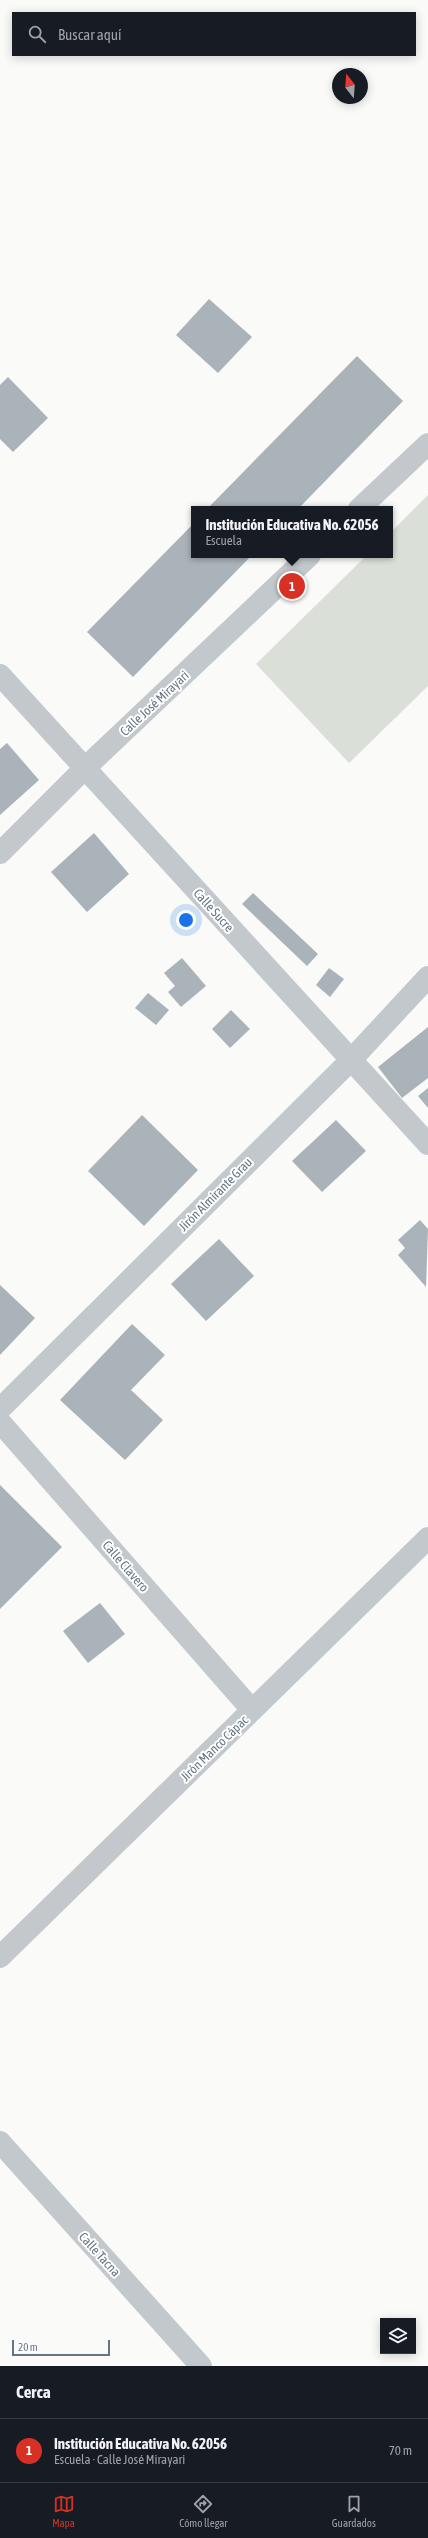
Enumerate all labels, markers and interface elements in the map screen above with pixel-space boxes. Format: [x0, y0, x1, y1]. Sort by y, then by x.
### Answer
search box [12, 12, 416, 56]
icon: search [26, 23, 48, 45]
text: Buscar aquí [58, 26, 121, 43]
north arrow [332, 68, 368, 104]
popup [191, 506, 393, 558]
text: Institución Educativa No. 62056 [205, 516, 379, 533]
text: Escuela [205, 533, 242, 548]
pin: 1 [279, 571, 305, 601]
street label: Calle José Mirayari [117, 668, 192, 739]
street label: Calle Sucre [190, 886, 237, 935]
your location [176, 910, 196, 930]
street label: Jirón Almirante Grau [176, 1155, 255, 1234]
street label: Calle Clavero [99, 1538, 152, 1595]
street label: Jirón Manco Cápac [178, 1712, 251, 1784]
street label: Calle Tacna [76, 2229, 123, 2280]
map controls [380, 2318, 416, 2354]
button: layers [380, 2318, 416, 2354]
scale bar [12, 2338, 110, 2357]
text: 20 m [18, 2341, 38, 2353]
text: Cerca [16, 2382, 51, 2402]
text: Institución Educativa No. 62056 [54, 2435, 227, 2452]
text: 1 [26, 2443, 32, 2458]
text: 70 m [389, 2443, 412, 2458]
text: Escuela · Calle José Mirayari [54, 2452, 185, 2467]
tab: Mapa [52, 2493, 75, 2529]
tab: Cómo llegar [179, 2493, 228, 2529]
tab: Guardados [332, 2493, 376, 2529]

